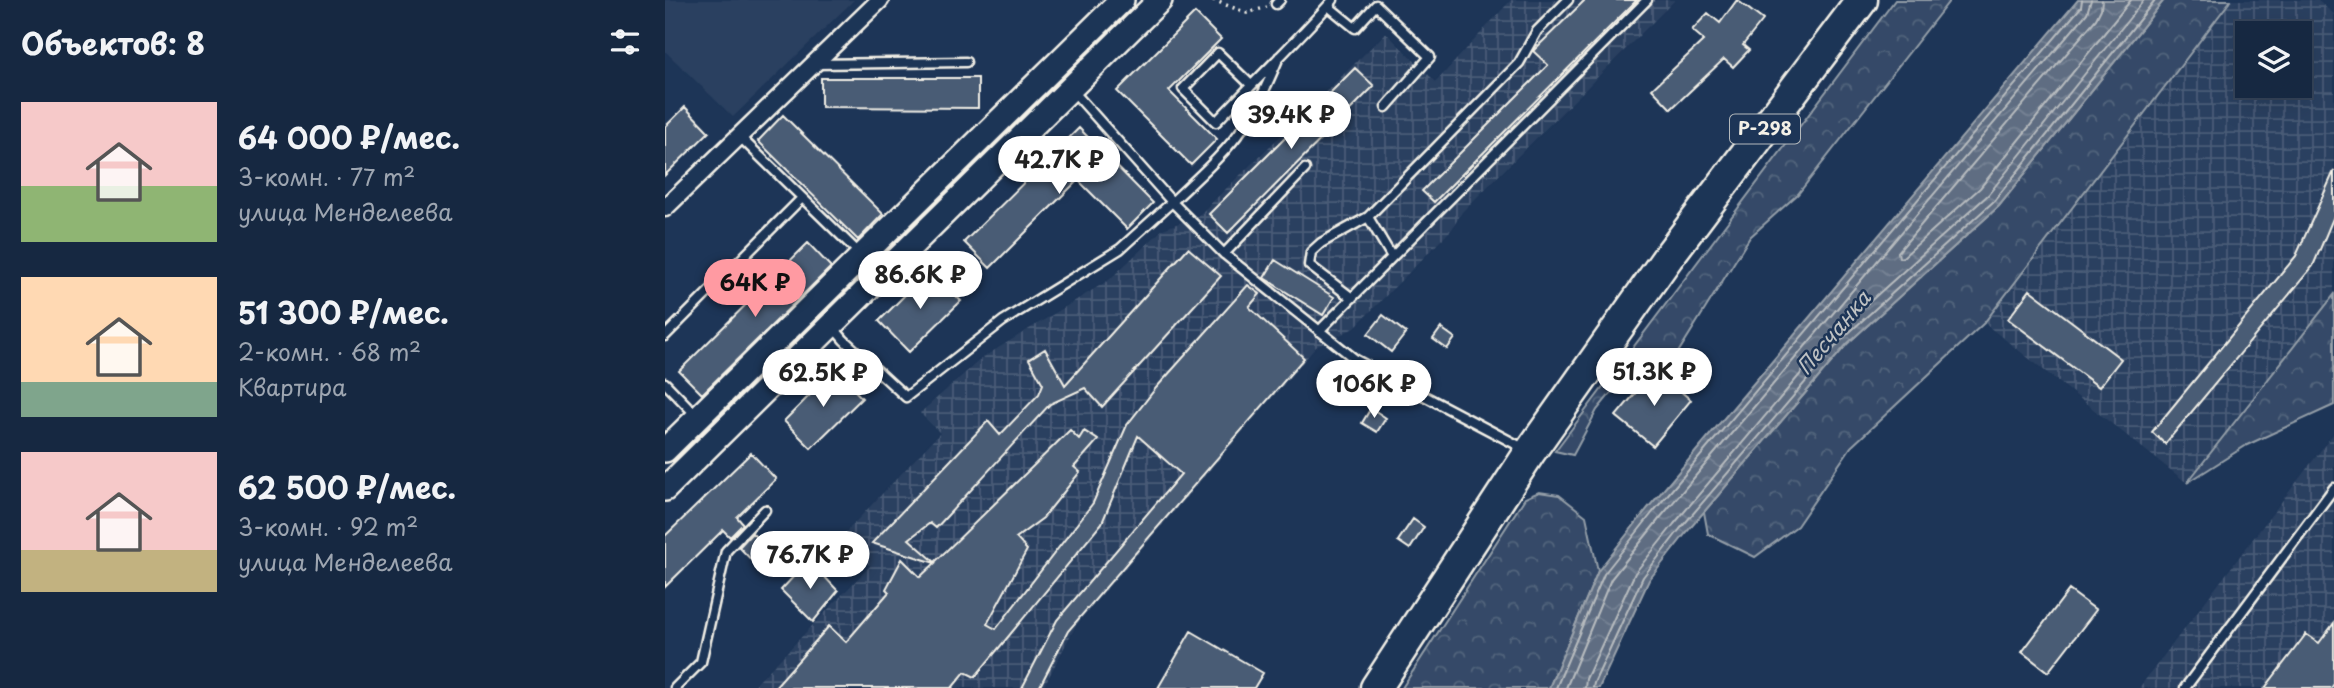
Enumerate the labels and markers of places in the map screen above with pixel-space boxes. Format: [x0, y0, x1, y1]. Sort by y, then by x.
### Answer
pin: 39.4K ₽ [1226, 92, 1356, 151]
pin: 42.7K ₽ [994, 136, 1124, 196]
pin: 86.6K ₽ [855, 252, 985, 311]
pin: 64K ₽ [706, 260, 804, 319]
pin: 51.3K ₽ [1589, 348, 1719, 408]
pin: 62.5K ₽ [758, 350, 888, 409]
pin: 106K ₽ [1317, 360, 1431, 420]
pin: 76.7K ₽ [745, 532, 875, 591]

